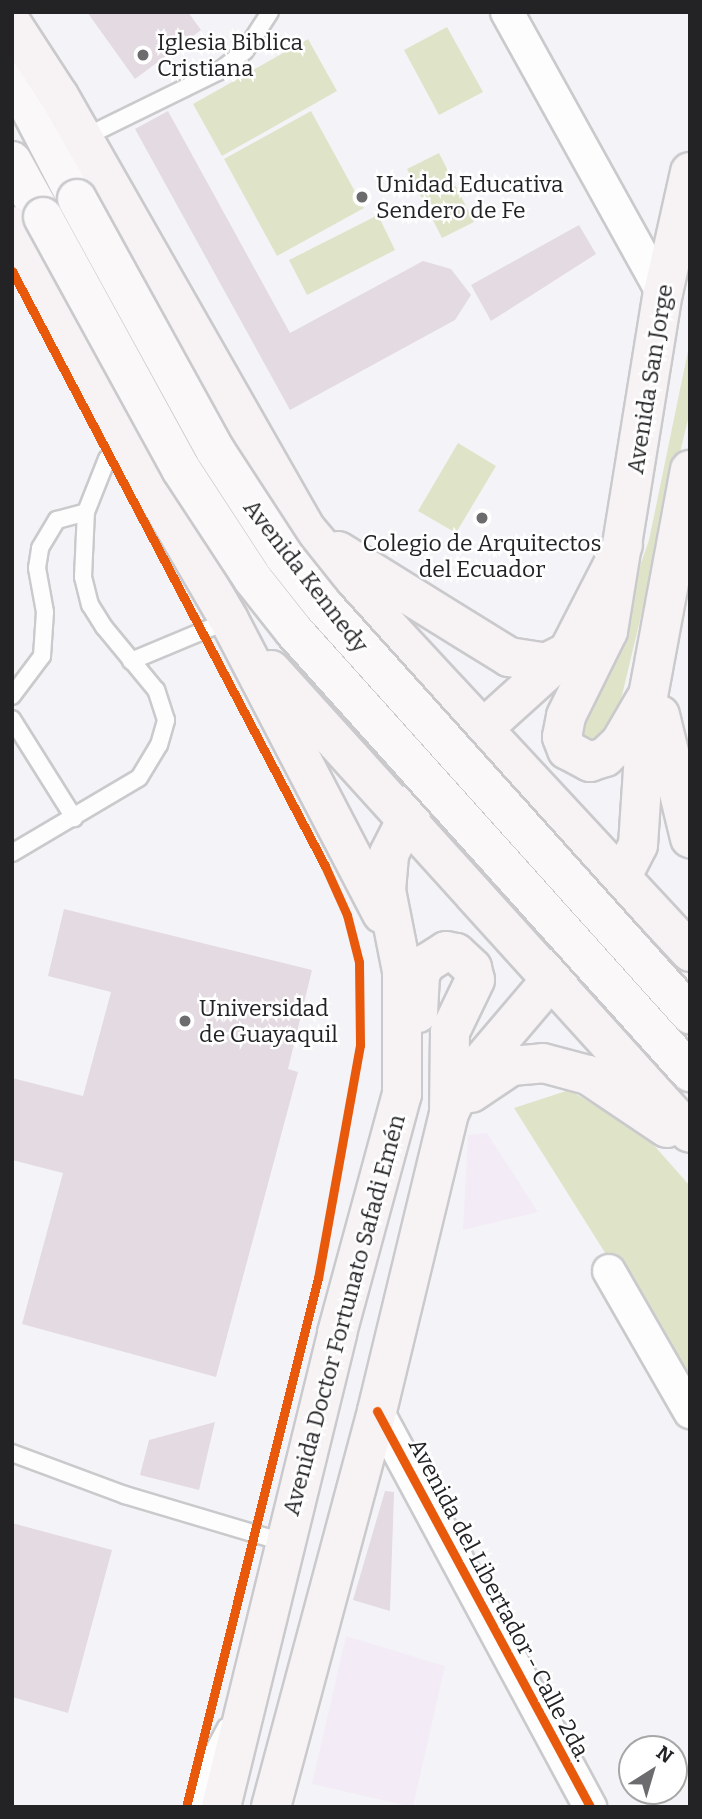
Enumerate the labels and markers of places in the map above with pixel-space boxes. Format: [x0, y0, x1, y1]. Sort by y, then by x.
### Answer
place label: Iglesia Biblica Cristiana [157, 28, 303, 82]
marker: Iglesia Biblica Cristiana [135, 47, 151, 63]
place label: Unidad Educativa Sendero de Fe [376, 170, 564, 224]
marker: Unidad Educativa Sendero de Fe [354, 189, 370, 205]
marker: Colegio de Arquitectos del Ecuador [474, 510, 490, 526]
place label: Colegio de Arquitectos del Ecuador [363, 529, 601, 583]
place label: Universidad de Guayaquil [199, 994, 338, 1048]
marker: Universidad de Guayaquil [177, 1013, 193, 1029]

